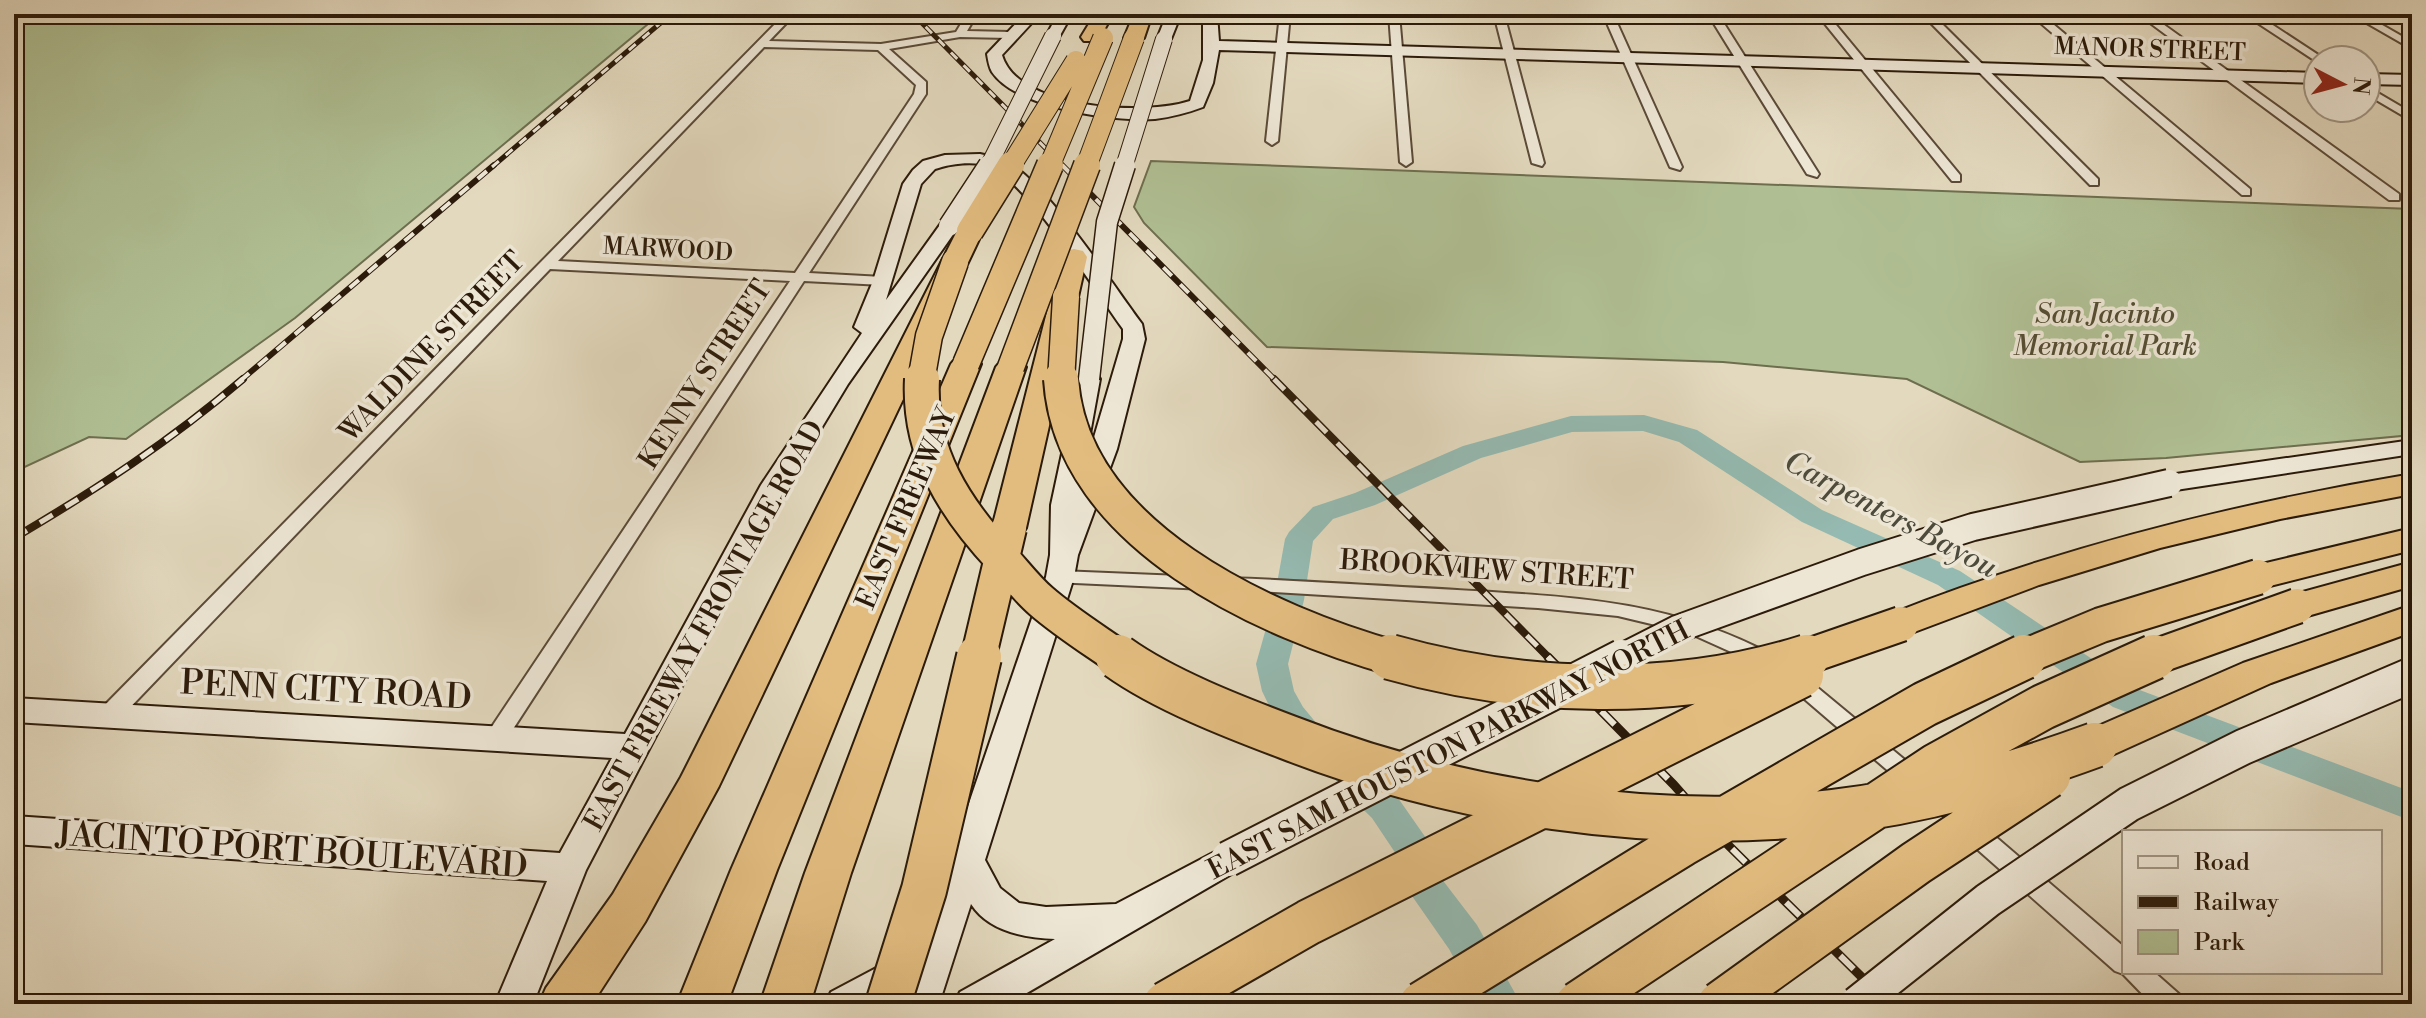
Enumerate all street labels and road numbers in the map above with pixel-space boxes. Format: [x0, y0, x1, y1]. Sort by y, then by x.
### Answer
street label: MANOR STREET [2053, 32, 2247, 68]
street label: MARWOOD [602, 232, 734, 268]
street label: WALDINE STREET [331, 244, 532, 450]
street label: KENNY STREET [631, 274, 779, 476]
street label: EAST FREEWAY [848, 401, 965, 614]
street label: EAST FREEWAY FRONTAGE ROAD [577, 414, 832, 837]
street label: BROOKVIEW STREET [1338, 543, 1635, 598]
street label: EAST SAM HOUSTON PARKWAY NORTH [1202, 613, 1696, 888]
street label: PENN CITY ROAD [179, 662, 473, 720]
street label: JACINTO PORT BOULEVARD [54, 813, 529, 888]

